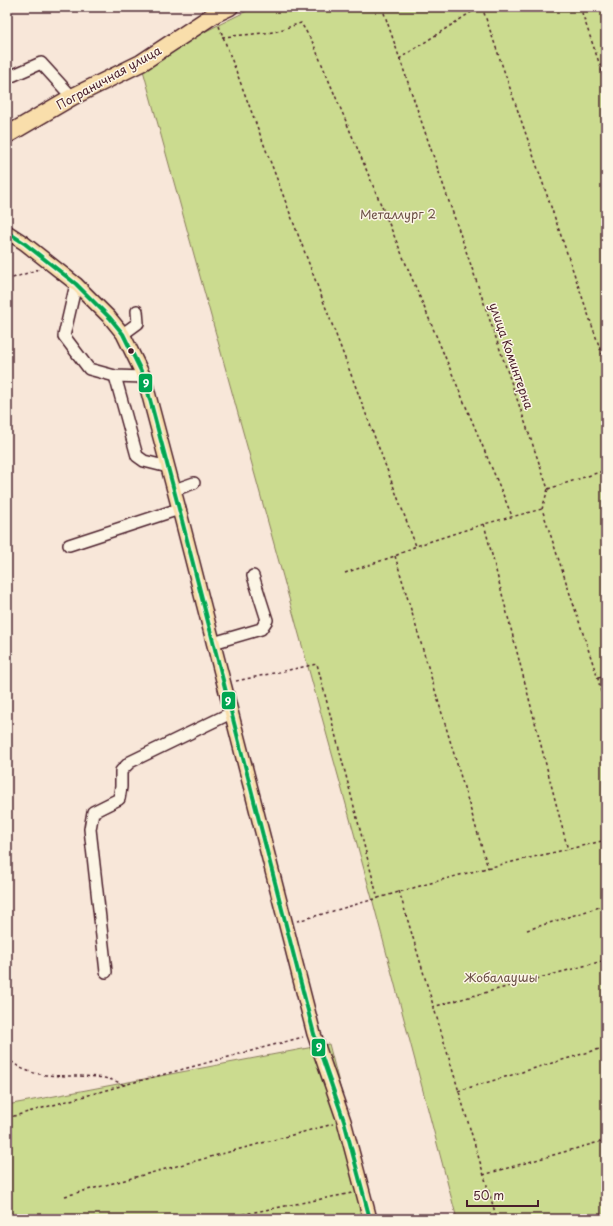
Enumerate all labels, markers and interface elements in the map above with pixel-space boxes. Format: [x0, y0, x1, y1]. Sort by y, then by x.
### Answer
street label: Пограничная улица [53, 41, 165, 113]
park label: Металлург 2 [360, 205, 436, 223]
street label: улица Коминтерна [485, 300, 539, 412]
unlabelled marker [126, 346, 136, 356]
line badge: 9 [138, 373, 153, 393]
text: 9 [143, 374, 150, 391]
line badge: 9 [221, 691, 236, 710]
text: 9 [225, 692, 232, 709]
park label: Жобалаушы [464, 968, 538, 986]
line badge: 9 [311, 1038, 326, 1057]
text: 9 [316, 1038, 323, 1055]
scale bar [467, 1182, 538, 1208]
text: 50 m [473, 1186, 504, 1204]

